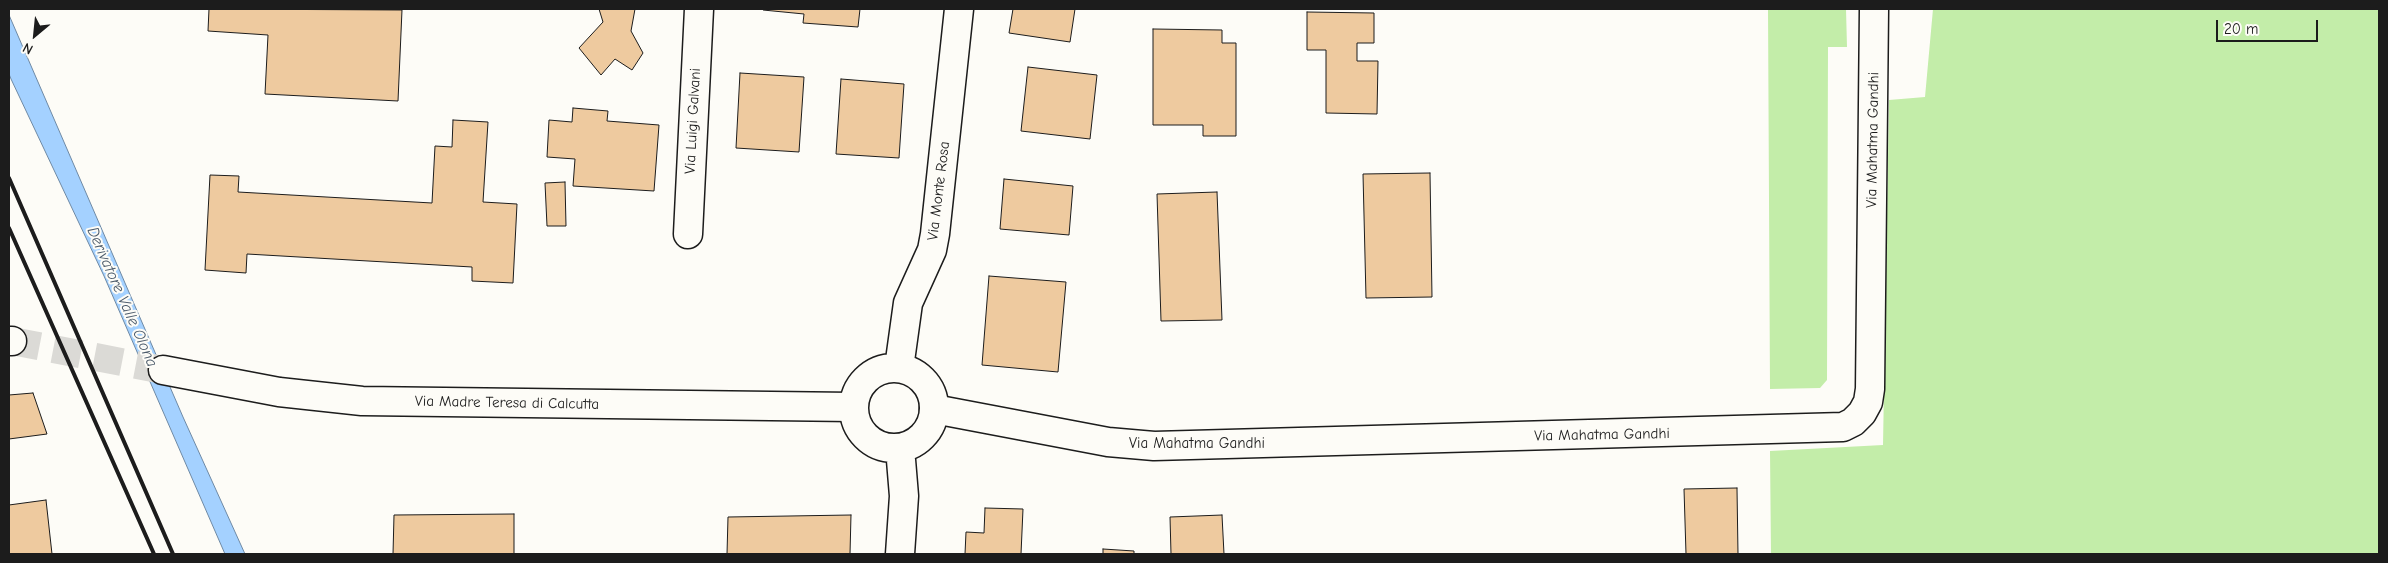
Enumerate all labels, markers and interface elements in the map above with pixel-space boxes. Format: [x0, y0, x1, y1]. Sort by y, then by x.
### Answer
north arrow [10, 10, 60, 60]
scale bar [2218, 10, 2320, 42]
text: 20 m [2224, 20, 2258, 38]
text: N [20, 39, 36, 58]
street label: Via Luigi Galvani [681, 68, 705, 174]
street label: Via Mahatma Gandhi [1863, 72, 1883, 208]
street label: Via Monte Rosa [924, 140, 954, 242]
water label: Derivatore Valle Olona [82, 224, 162, 370]
street label: Via Madre Teresa di Calcutta [415, 392, 599, 414]
street label: Via Mahatma Gandhi [1534, 425, 1670, 445]
street label: Via Mahatma Gandhi [1129, 435, 1265, 453]

